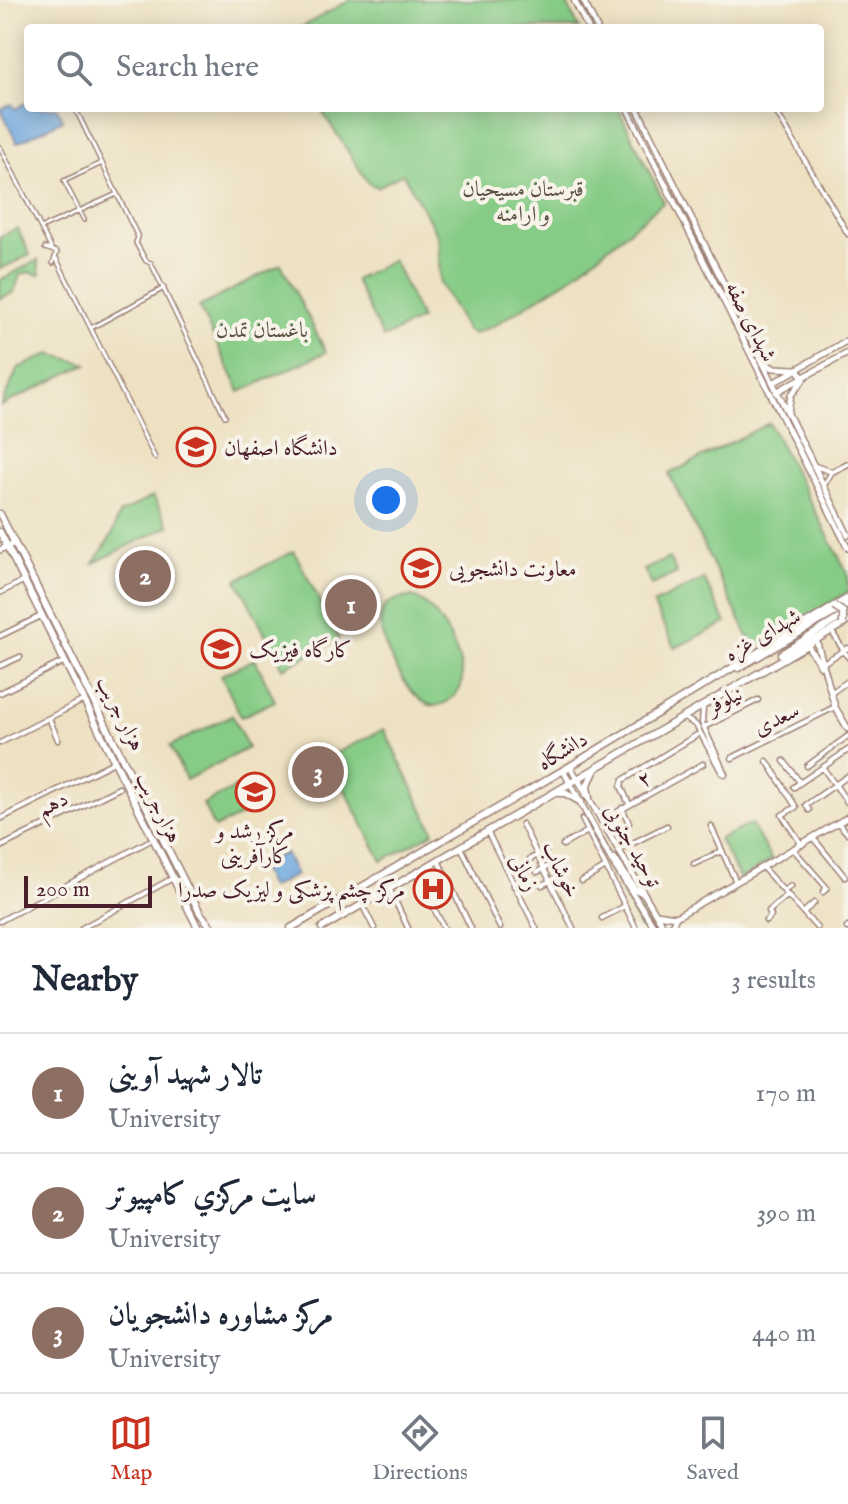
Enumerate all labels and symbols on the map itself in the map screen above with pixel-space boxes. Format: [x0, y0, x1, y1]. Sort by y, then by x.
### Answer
park label: قبرستان مسیحیان و ارامنه [462, 176, 584, 229]
street label: شهدای صفه [718, 277, 782, 367]
park label: باغستان تمدن [216, 317, 308, 345]
school or university icon: دانشگاه اصفهان [175, 426, 217, 468]
place label: دانشگاه اصفهان [224, 434, 338, 463]
your location [366, 480, 406, 520]
pin: 2 [119, 546, 171, 606]
school or university icon: معاونت دانشجویی [400, 547, 442, 589]
place label: معاونت دانشجویی [449, 556, 577, 584]
pin: 1 [325, 575, 377, 635]
street label: شهدای غزه [720, 603, 806, 669]
school or university icon: کارگاه فیزیک [200, 628, 242, 670]
place label: کارگاه فیزیک [249, 636, 352, 665]
street label: هزار جریب [89, 672, 151, 756]
street label: نیلوفر [701, 680, 747, 722]
street label: سعدی [749, 697, 804, 743]
street label: دانشگاه [532, 725, 593, 778]
pin: 3 [292, 742, 344, 802]
street label: ۲ [633, 764, 657, 795]
street label: هزارجریب [129, 768, 188, 848]
school or university icon: مرکز رشد و کارآفرینی [234, 771, 276, 813]
street label: دهم [33, 785, 75, 829]
street label: توحید جنوبی [596, 799, 668, 894]
place label: مرکز رشد و کارآفرینی [214, 818, 294, 871]
street label: خوشاب [534, 837, 586, 903]
street label: زمانی [502, 849, 544, 896]
hospital icon: مرکز چشم پزشکی و لیزیک صدرا [412, 868, 454, 910]
scale bar [24, 872, 152, 908]
place label: مرکز چشم پزشکی و لیزیک صدرا [178, 877, 405, 911]

